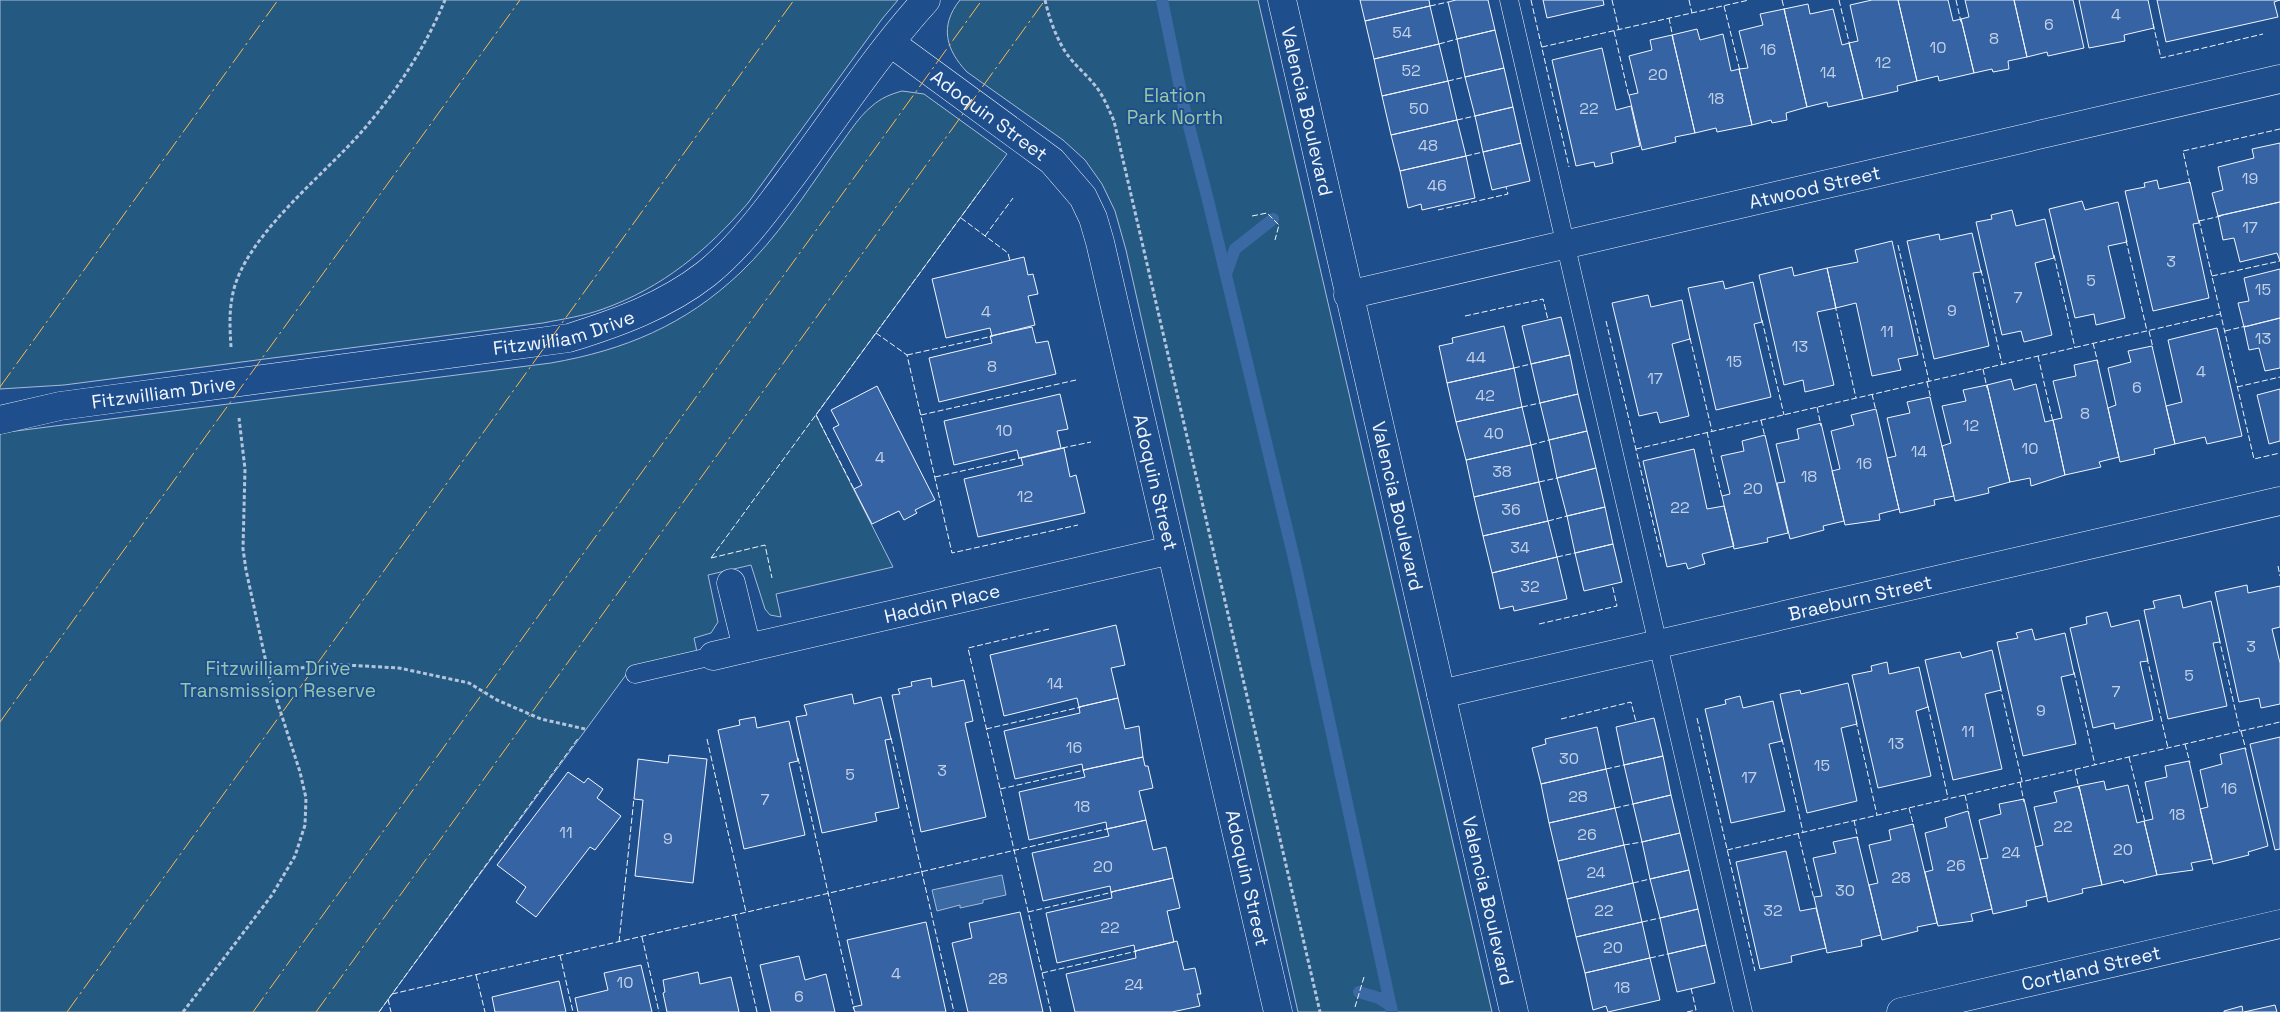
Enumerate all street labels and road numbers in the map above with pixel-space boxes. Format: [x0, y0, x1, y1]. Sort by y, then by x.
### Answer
street label: Valencia Boulevard [1275, 24, 1338, 198]
street label: Adoquin Street [926, 64, 1053, 167]
street label: Atwood Street [1747, 160, 1883, 215]
street label: Fitzwilliam Drive [491, 304, 638, 361]
street label: Fitzwilliam Drive [90, 371, 237, 415]
street label: Adoquin Street [1127, 412, 1183, 553]
street label: Valencia Boulevard [1366, 419, 1429, 593]
street label: Braeburn Street [1786, 569, 1935, 627]
street label: Haddin Place [882, 578, 1002, 629]
street label: Adoquin Street [1220, 807, 1275, 948]
street label: Valencia Boulevard [1456, 814, 1519, 988]
street label: Cortland Street [2019, 940, 2163, 997]

